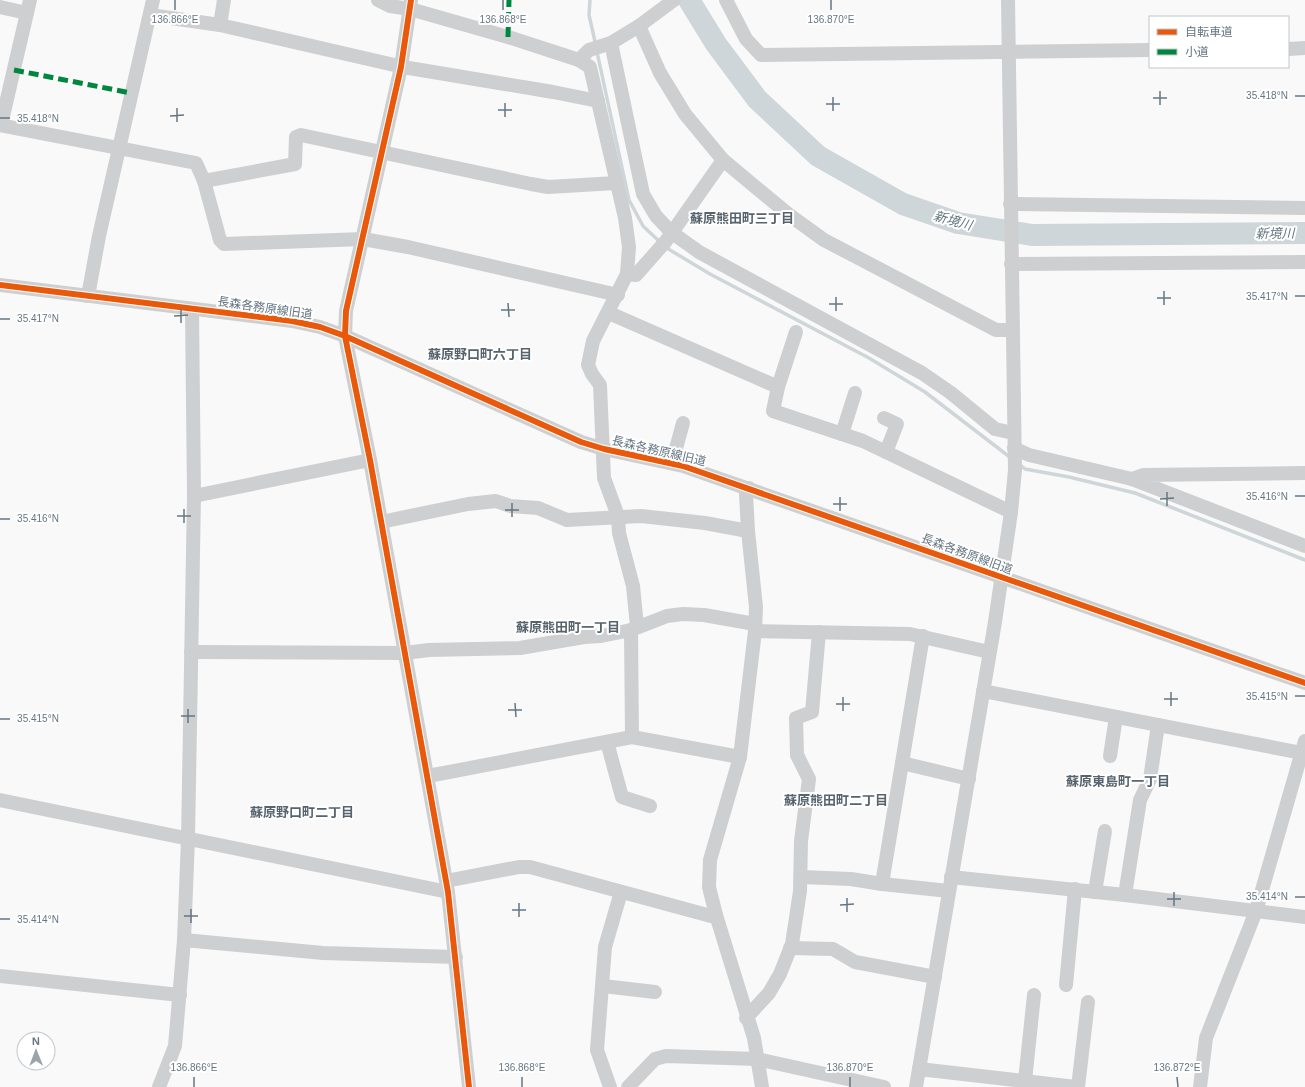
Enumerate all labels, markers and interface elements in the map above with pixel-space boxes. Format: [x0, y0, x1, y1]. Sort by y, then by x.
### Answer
text: 136.866°E [152, 14, 199, 25]
text: 136.868°E [480, 14, 527, 25]
text: 136.870°E [808, 14, 855, 25]
legend [1149, 16, 1289, 68]
text: 自転車道 [1185, 25, 1233, 39]
text: 小道 [1185, 45, 1209, 59]
text: 35.418°N [1246, 90, 1288, 101]
text: 35.418°N [17, 113, 59, 124]
water label: 新境川 [932, 208, 976, 233]
district label: 蘇原熊田町三丁目 [690, 211, 794, 226]
water label: 新境川 [1255, 226, 1297, 241]
text: 35.417°N [1246, 291, 1288, 302]
street label: 長森各務原線旧道 [216, 294, 314, 322]
text: 35.417°N [17, 313, 59, 324]
district label: 蘇原野口町六丁目 [428, 347, 532, 362]
street label: 長森各務原線旧道 [611, 433, 707, 469]
text: 35.416°N [1246, 491, 1288, 502]
text: 35.416°N [17, 513, 59, 524]
street label: 長森各務原線旧道 [919, 531, 1015, 577]
district label: 蘇原熊田町一丁目 [516, 620, 620, 635]
text: 35.415°N [1246, 691, 1288, 702]
text: 35.415°N [17, 713, 59, 724]
district label: 蘇原東島町一丁目 [1066, 774, 1170, 789]
district label: 蘇原熊田町二丁目 [784, 793, 888, 808]
district label: 蘇原野口町二丁目 [250, 805, 354, 820]
text: 35.414°N [1246, 891, 1288, 902]
text: 35.414°N [17, 914, 59, 925]
north arrow [16, 1031, 56, 1071]
text: N [32, 1035, 40, 1047]
text: 136.866°E [171, 1062, 218, 1073]
text: 136.868°E [499, 1062, 546, 1073]
text: 136.870°E [827, 1062, 874, 1073]
text: 136.872°E [1154, 1062, 1201, 1073]

